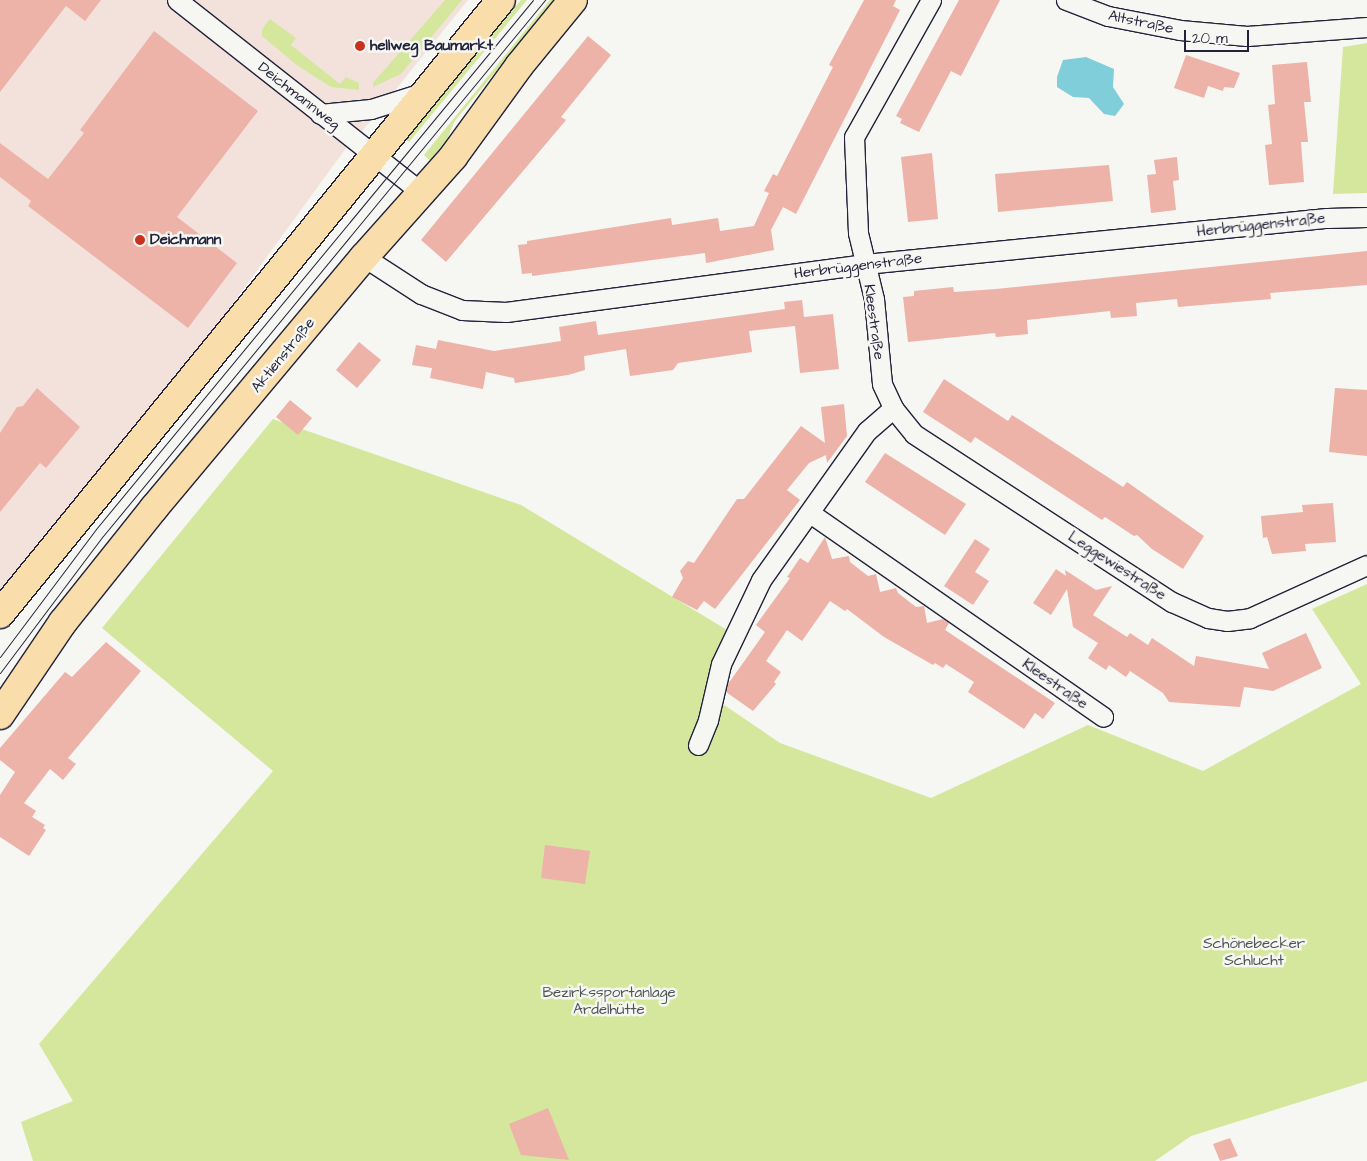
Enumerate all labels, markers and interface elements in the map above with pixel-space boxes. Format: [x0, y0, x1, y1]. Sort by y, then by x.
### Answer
street label: Altstraße [1107, 6, 1175, 38]
scale bar [1187, 20, 1252, 52]
text: 20 m [1192, 28, 1228, 49]
place label: hellweg Baumarkt [370, 37, 493, 55]
marker: hellweg Baumarkt [354, 40, 366, 52]
street label: Deichmannweg [254, 58, 344, 134]
street label: Herbrüggenstraße [1196, 209, 1326, 241]
place label: Deichmann [150, 231, 221, 249]
marker: Deichmann [134, 234, 146, 246]
street label: Herbrüggenstraße [793, 249, 923, 283]
street label: Kleestraße [860, 283, 888, 361]
street label: Aktienstraße [247, 314, 319, 396]
street label: Leggewiestraße [1065, 528, 1169, 604]
street label: Kleestraße [1019, 655, 1091, 713]
park label: Schönebecker Schlucht [1203, 934, 1305, 969]
park label: Bezirkssportanlage Ardelhütte [542, 983, 676, 1018]

